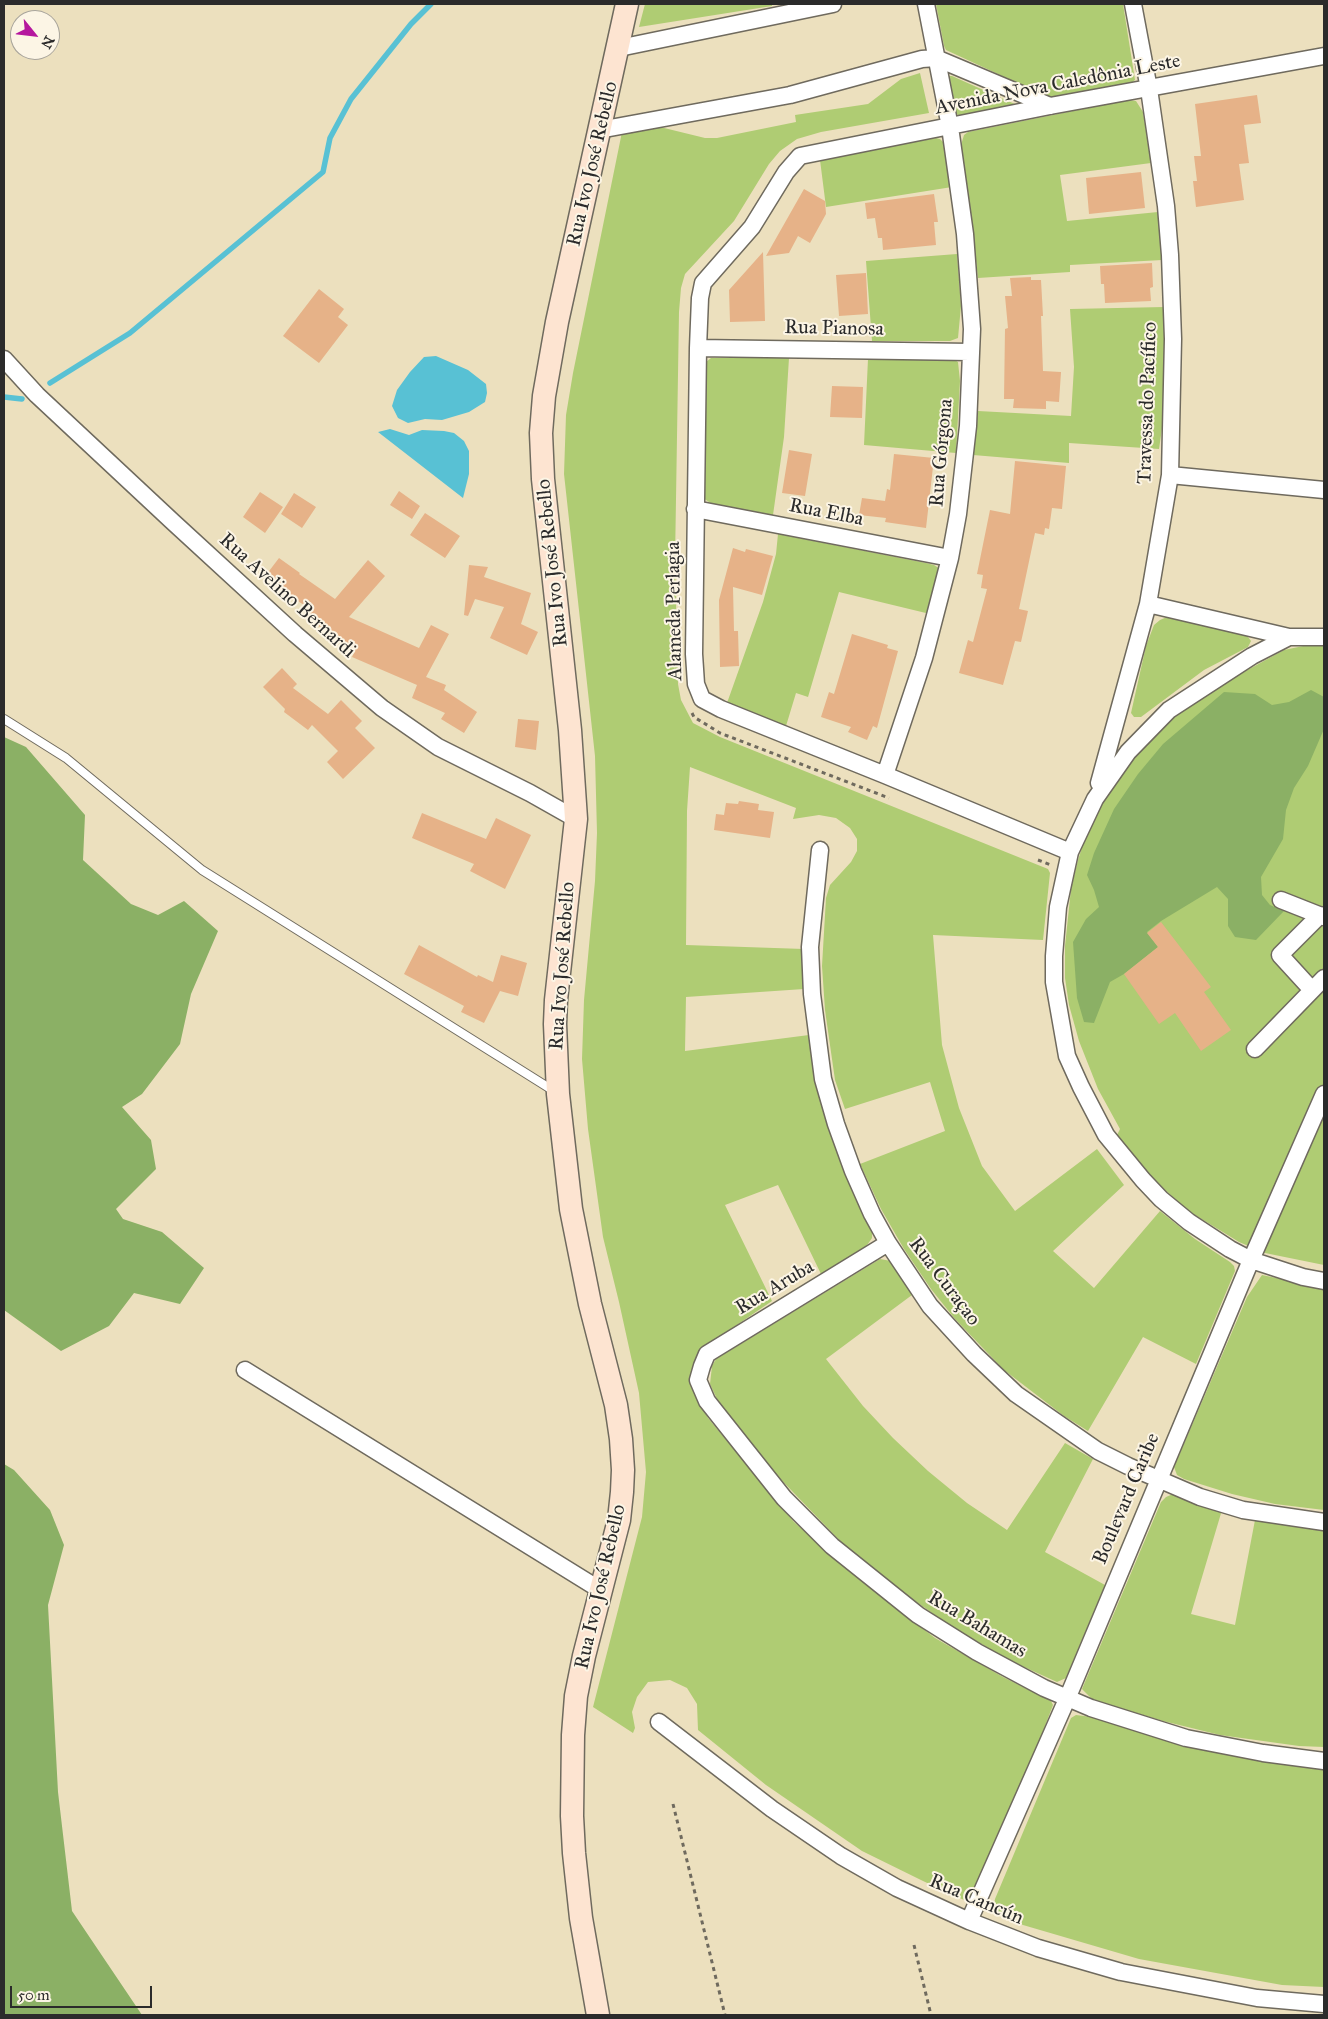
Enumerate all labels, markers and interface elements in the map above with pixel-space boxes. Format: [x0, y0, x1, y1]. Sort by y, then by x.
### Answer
north arrow [10, 10, 60, 60]
text: N [37, 33, 58, 51]
street label: Avenida Nova Caledônia Leste [933, 49, 1183, 121]
street label: Rua Ivo José Rebello [562, 79, 624, 249]
street label: Rua Pianosa [784, 316, 884, 342]
street label: Travessa do Pacífico [1133, 321, 1163, 485]
street label: Rua Górgona [925, 398, 959, 508]
street label: Rua Ivo José Rebello [532, 478, 574, 648]
street label: Rua Elba [787, 494, 865, 532]
street label: Rua Avelino Bernardi [214, 528, 360, 664]
street label: Alameda Perlagia [662, 541, 688, 681]
street label: Rua Ivo José Rebello [545, 881, 581, 1051]
street label: Rua Curaçao [903, 1233, 985, 1331]
street label: Rua Aruba [731, 1255, 819, 1321]
street label: Boulevard Caribe [1089, 1430, 1165, 1568]
street label: Rua Ivo José Rebello [570, 1502, 632, 1672]
street label: Rua Bahamas [923, 1586, 1031, 1664]
street label: Rua Cancún [925, 1869, 1027, 1931]
scale bar [12, 1976, 155, 2008]
text: 50 m [18, 1986, 50, 2004]

